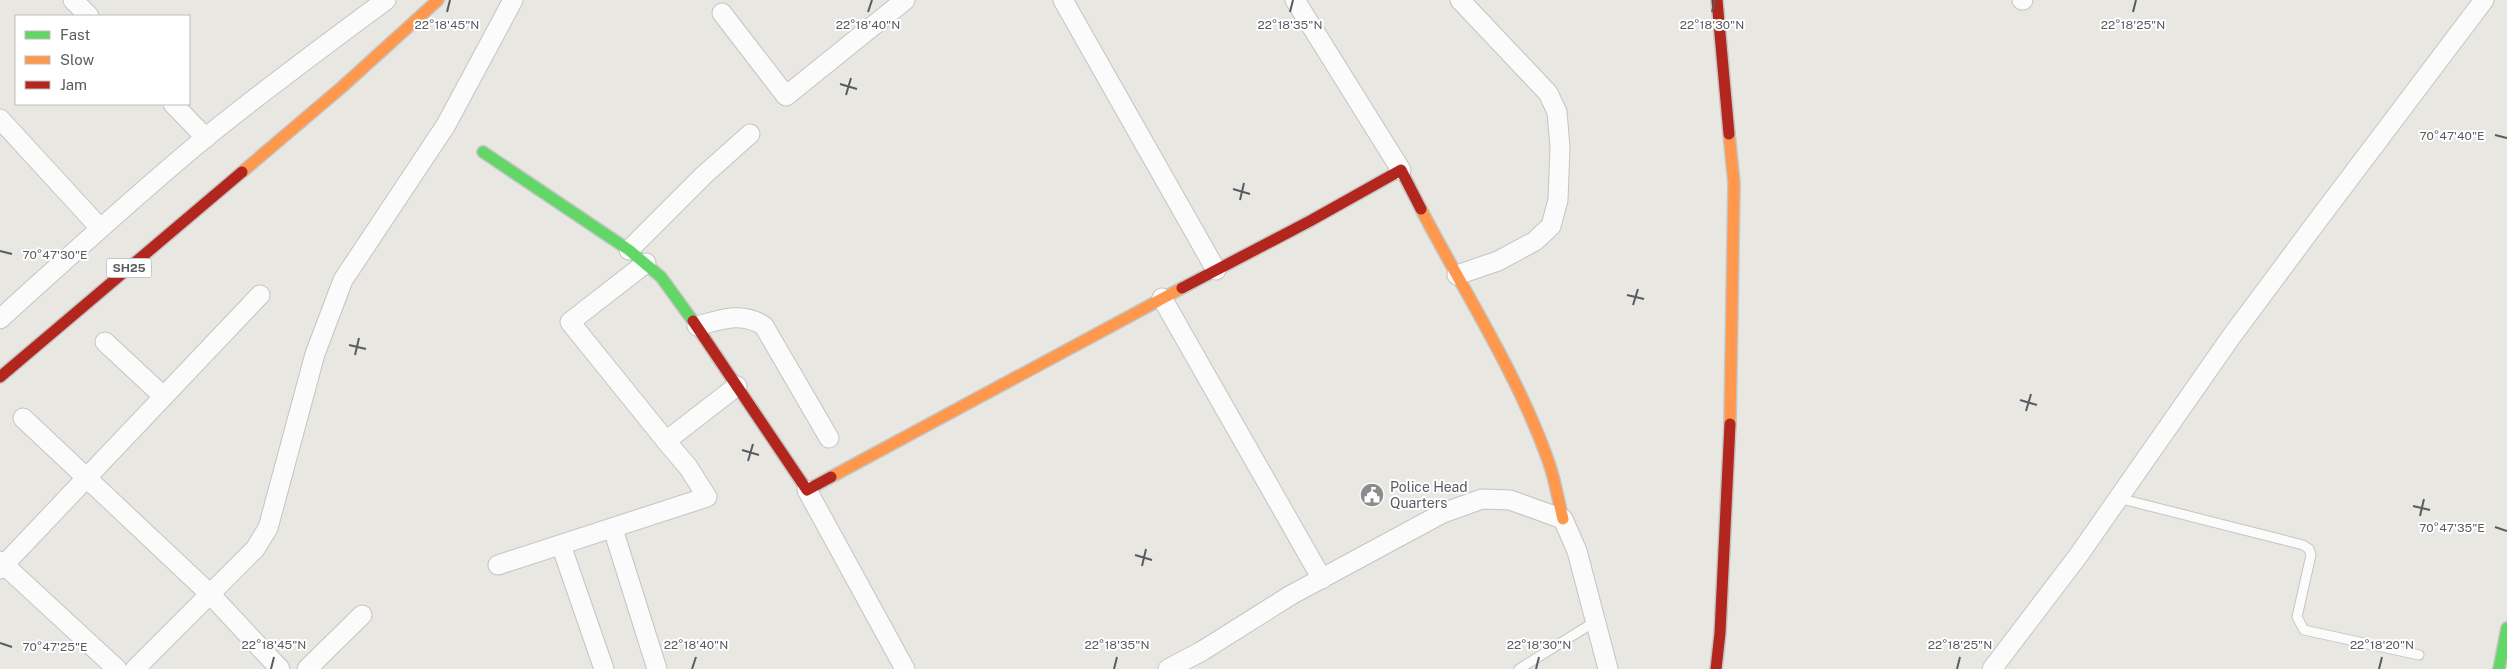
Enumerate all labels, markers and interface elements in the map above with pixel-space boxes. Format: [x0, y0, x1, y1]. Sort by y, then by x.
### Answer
legend [15, 15, 190, 105]
text: 22°18'45"N [415, 18, 479, 32]
text: 22°18'40"N [836, 18, 900, 32]
text: 22°18'35"N [1258, 18, 1322, 32]
text: 22°18'30"N [1680, 18, 1744, 32]
text: 22°18'25"N [2101, 18, 2165, 32]
text: Fast [60, 26, 90, 43]
text: Slow [60, 51, 95, 68]
text: Jam [60, 76, 87, 93]
text: 70°47'40"E [2419, 129, 2485, 143]
text: 70°47'30"E [23, 248, 87, 262]
road number: SH25 [106, 258, 152, 278]
place label: Police Head Quarters [1390, 479, 1468, 511]
public building icon: Police Head Quarters [1359, 482, 1385, 508]
text: 70°47'35"E [2419, 521, 2485, 535]
text: 22°18'45"N [242, 638, 306, 652]
text: 22°18'40"N [664, 638, 728, 652]
text: 22°18'35"N [1085, 638, 1149, 652]
text: 22°18'30"N [1507, 638, 1571, 652]
text: 22°18'25"N [1928, 638, 1992, 652]
text: 22°18'20"N [2350, 638, 2414, 652]
text: 70°47'25"E [23, 640, 87, 654]

